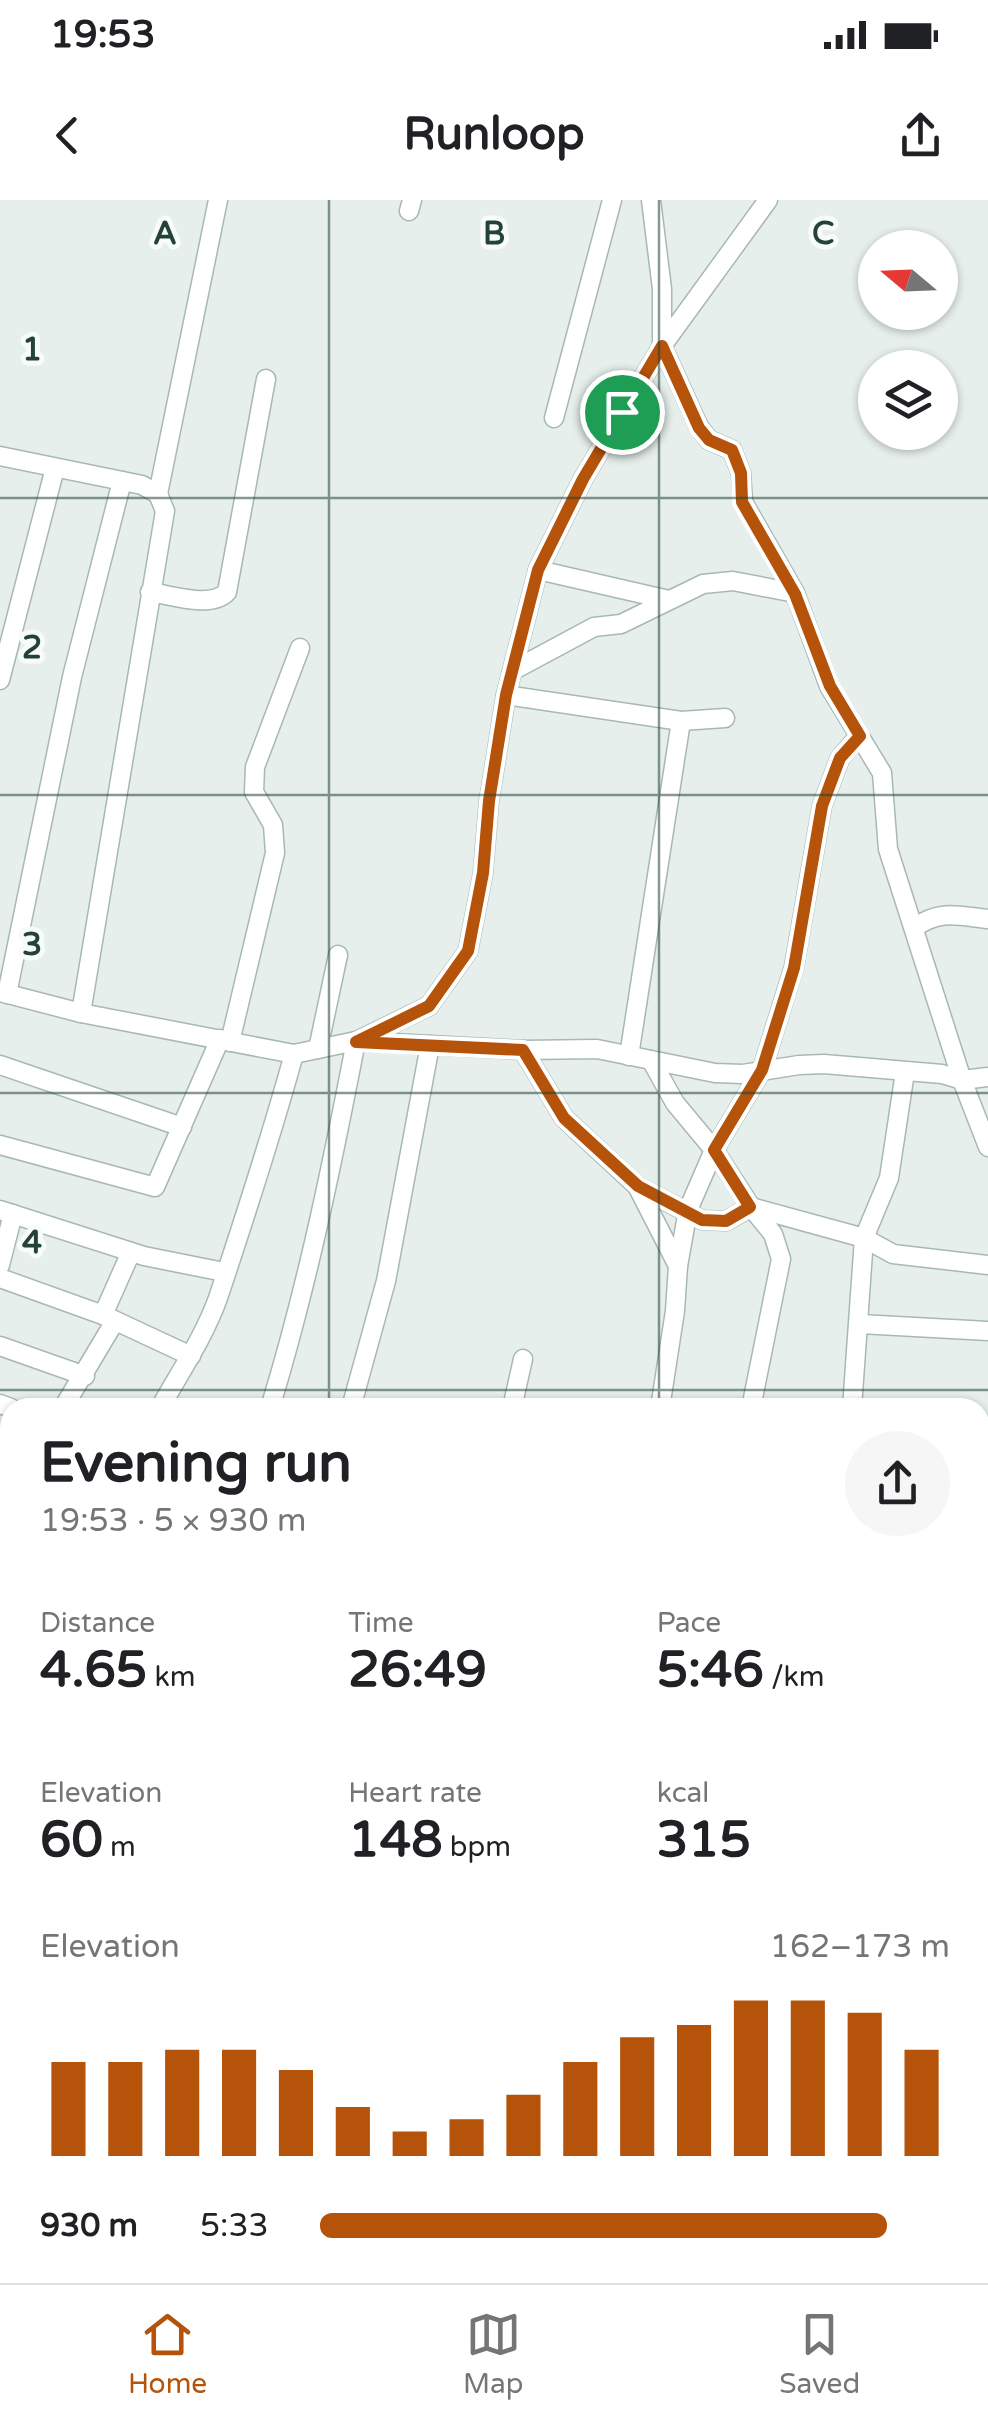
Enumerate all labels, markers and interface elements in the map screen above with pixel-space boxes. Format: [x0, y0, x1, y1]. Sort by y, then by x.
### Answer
text: 19:53 [50, 12, 155, 58]
icon: back [40, 108, 95, 163]
text: Runloop [403, 108, 585, 162]
icon: share [893, 108, 948, 163]
text: A [153, 215, 177, 253]
text: B [483, 215, 505, 253]
text: C [812, 215, 834, 253]
north arrow [858, 230, 958, 330]
map controls [858, 230, 958, 450]
text: 1 [22, 331, 42, 369]
button: layers [858, 350, 958, 450]
pin [580, 370, 665, 455]
icon: arrive [595, 385, 650, 440]
text: 2 [22, 629, 42, 667]
text: 3 [22, 926, 42, 964]
text: 4 [22, 1224, 42, 1262]
text: Evening run [40, 1431, 352, 1497]
button: share [845, 1431, 950, 1536]
text: 19:53 · 5 × 930 m [40, 1502, 306, 1540]
text: Distance [40, 1606, 155, 1640]
text: Time [348, 1606, 414, 1640]
text: Pace [657, 1606, 721, 1640]
text: 4.65 [40, 1640, 147, 1700]
text: 26:49 [348, 1640, 487, 1700]
text: 5:46 [657, 1640, 764, 1700]
text: km [147, 1660, 195, 1694]
text: /km [764, 1660, 825, 1694]
text: Elevation [40, 1776, 162, 1810]
text: Heart rate [348, 1776, 482, 1810]
text: kcal [657, 1776, 709, 1810]
text: 60 [40, 1810, 103, 1870]
text: 148 [348, 1810, 443, 1870]
text: 315 [657, 1810, 751, 1870]
text: m [103, 1830, 136, 1864]
text: bpm [443, 1830, 511, 1864]
text: Elevation [40, 1928, 180, 1966]
text: 162–173 m [770, 1928, 950, 1966]
text: 930 m [40, 2207, 138, 2245]
text: 5:33 [200, 2207, 269, 2245]
tab: Home [128, 2307, 207, 2401]
tab: Map [463, 2307, 523, 2401]
tab: Saved [779, 2307, 860, 2401]

